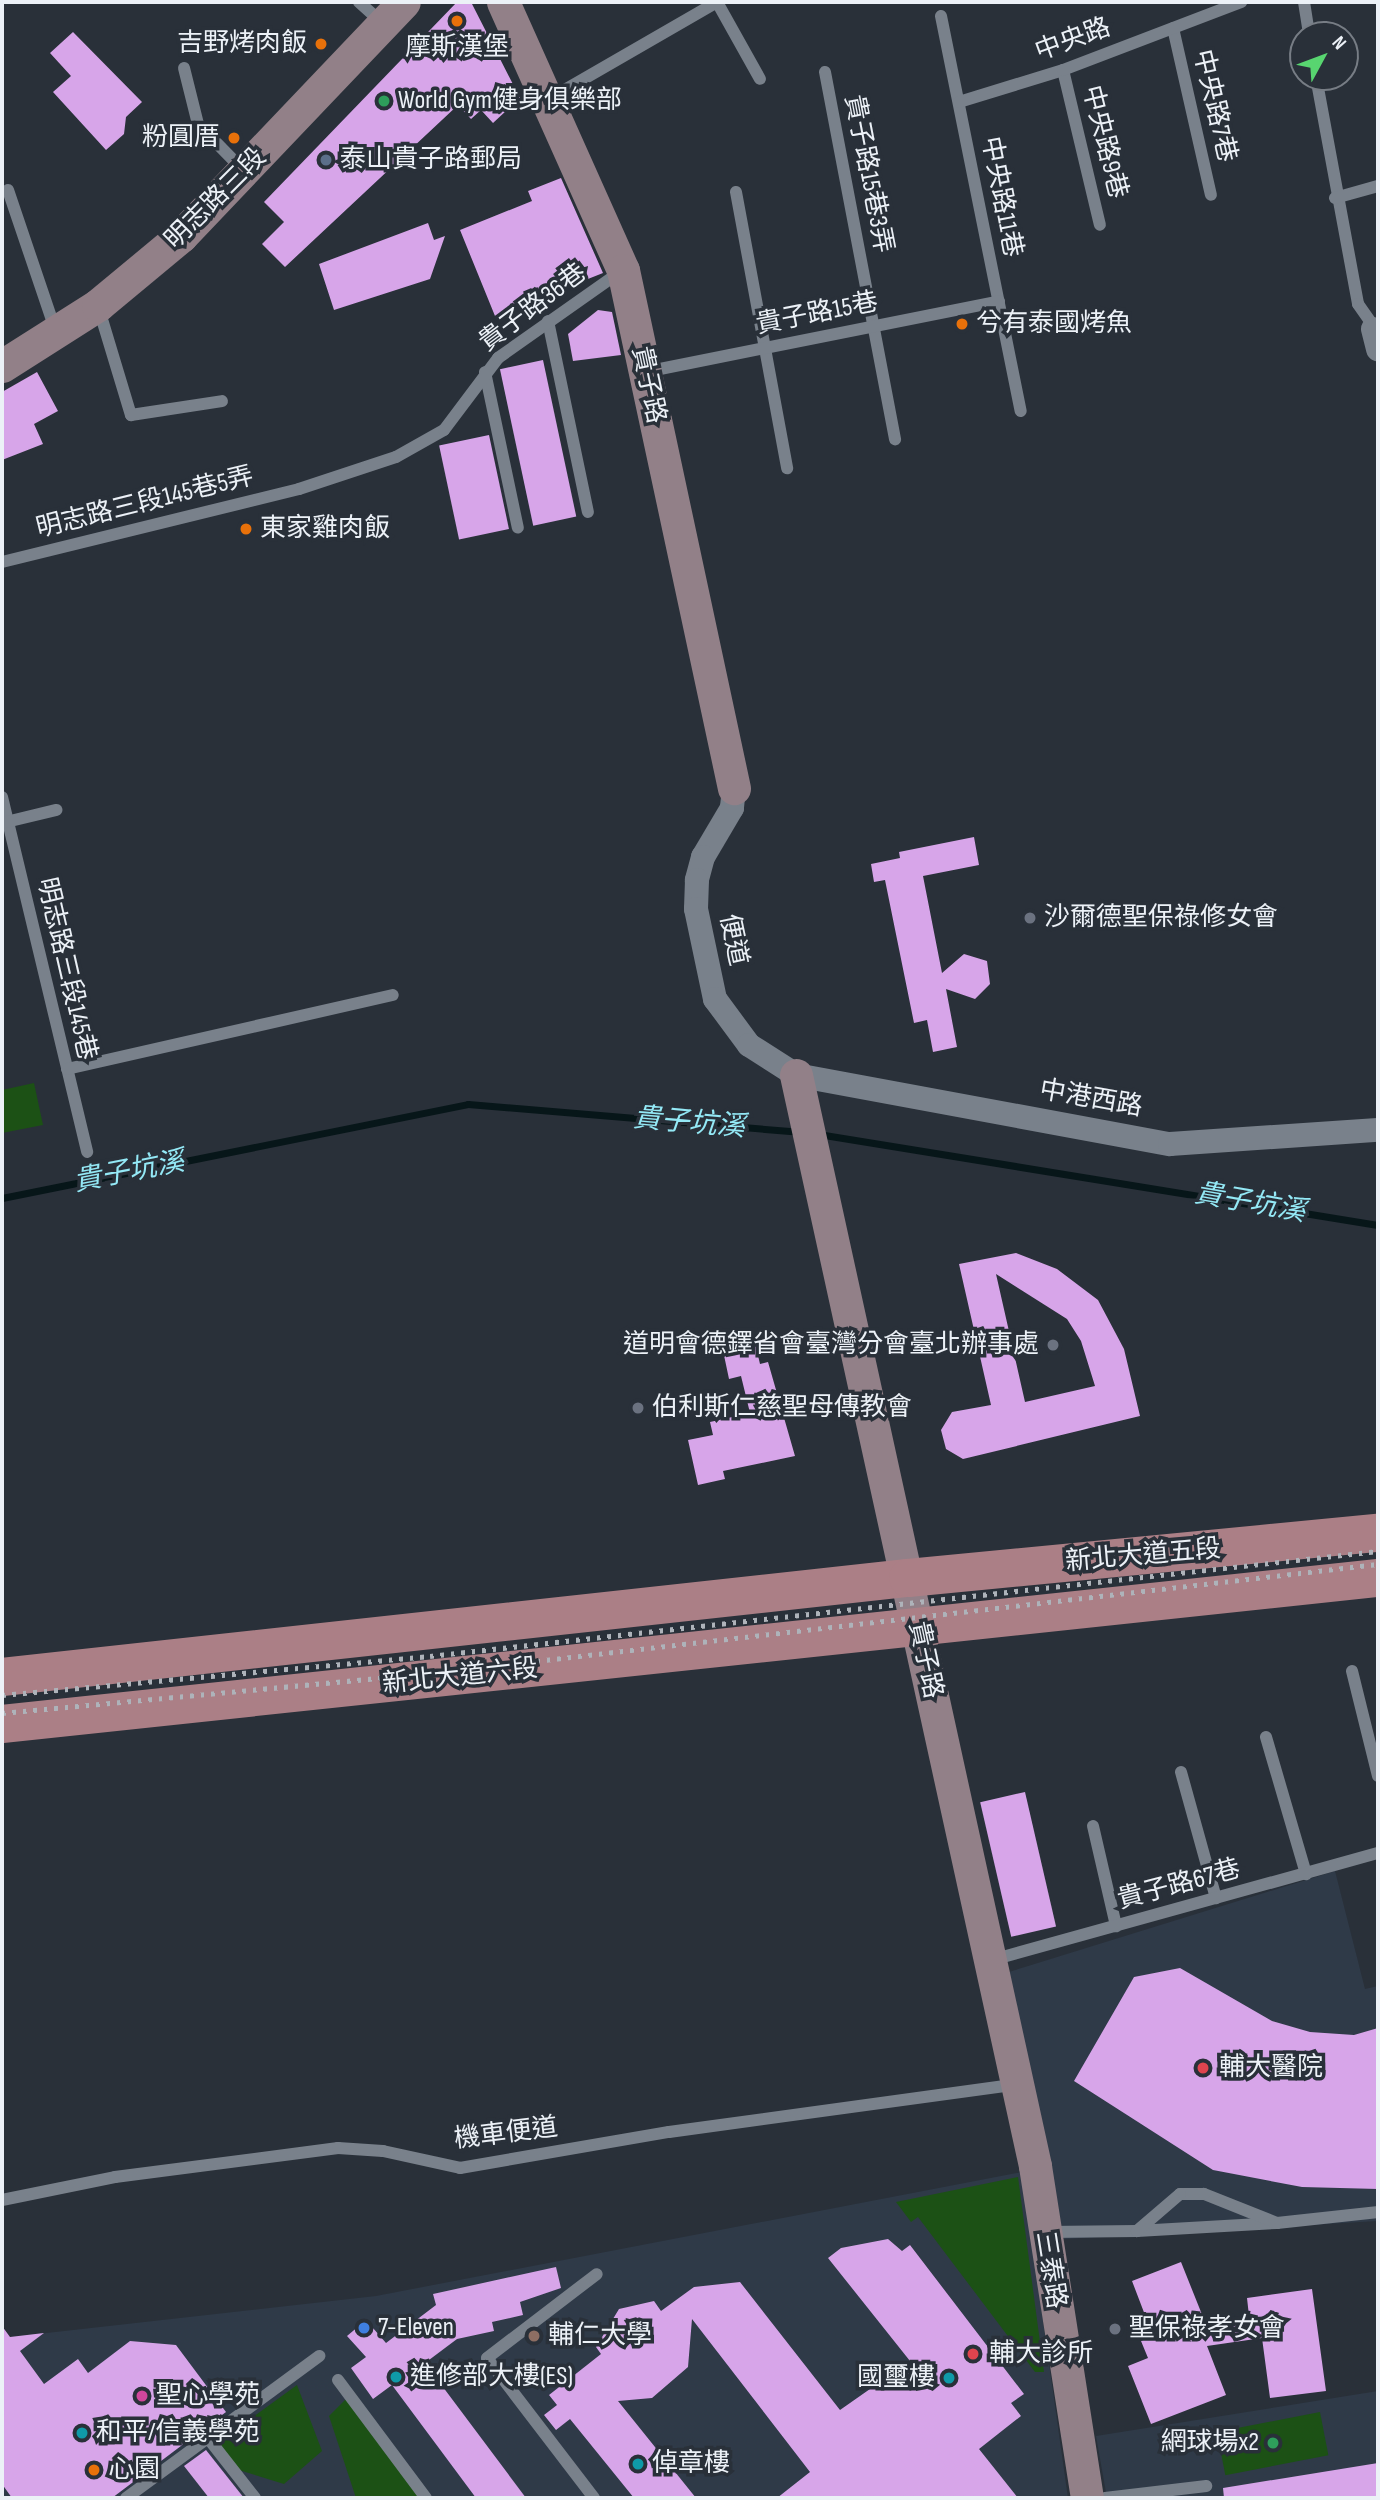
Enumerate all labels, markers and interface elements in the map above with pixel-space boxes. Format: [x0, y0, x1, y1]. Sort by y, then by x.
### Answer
street label: 中央路 [1031, 12, 1115, 68]
marker: 摩斯漢堡 [449, 13, 465, 29]
north arrow [1289, 21, 1359, 91]
place label: 吉野烤肉飯 [177, 28, 307, 60]
place label: 摩斯漢堡 [405, 32, 509, 64]
text: N [1327, 32, 1351, 55]
marker: 吉野烤肉飯 [313, 36, 329, 52]
street label: 中央路7巷 [1186, 47, 1242, 165]
street label: 中央路9巷 [1075, 82, 1133, 202]
place label: World Gym健身俱樂部 [398, 85, 622, 117]
street label: 貴子路15巷3弄 [837, 92, 899, 256]
marker: World Gym健身俱樂部 [376, 93, 392, 109]
place label: 粉圓厝 [142, 122, 220, 154]
marker: 粉圓厝 [226, 130, 242, 146]
street label: 中央路11巷 [974, 134, 1028, 260]
street label: 明志路三段 [159, 142, 273, 256]
place label: 泰山貴子路郵局 [340, 144, 522, 176]
marker: 泰山貴子路郵局 [318, 152, 334, 168]
street label: 貴子路36巷 [473, 258, 593, 358]
street label: 貴子路15巷 [753, 287, 881, 341]
place label: 兮有泰國烤魚 [976, 308, 1132, 340]
marker: 兮有泰國烤魚 [954, 316, 970, 332]
street label: 貴子路 [625, 344, 671, 426]
street label: 明志路三段145巷5弄 [33, 461, 257, 545]
place label: 東家雞肉飯 [260, 513, 390, 545]
marker: 東家雞肉飯 [238, 521, 254, 537]
street label: 明志路三段145巷 [30, 875, 102, 1063]
place label: 沙爾德聖保祿修女會 [1044, 902, 1278, 934]
marker: 沙爾德聖保祿修女會 [1022, 910, 1038, 926]
street label: 便道 [712, 911, 754, 969]
street label: 中港西路 [1037, 1075, 1145, 1123]
water label: 貴子坑溪 [632, 1101, 746, 1145]
water label: 貴子坑溪 [71, 1145, 187, 1199]
water label: 貴子坑溪 [1192, 1177, 1308, 1229]
place label: 道明會德鐸省會臺灣分會臺北辦事處 [623, 1329, 1039, 1361]
marker: 道明會德鐸省會臺灣分會臺北辦事處 [1045, 1337, 1061, 1353]
place label: 伯利斯仁慈聖母傳教會 [652, 1392, 912, 1424]
marker: 伯利斯仁慈聖母傳教會 [630, 1400, 646, 1416]
street label: 新北大道五段 [1064, 1534, 1222, 1578]
street label: 貴子路 [902, 1619, 948, 1701]
street label: 新北大道六段 [381, 1653, 539, 1701]
street label: 貴子路67巷 [1114, 1854, 1244, 1916]
place label: 輔大醫院 [1219, 2052, 1323, 2084]
marker: 輔大醫院 [1193, 2058, 1213, 2078]
street label: 機車便道 [452, 2112, 560, 2156]
street label: 三泰路 [1028, 2229, 1072, 2311]
place label: 7-Eleven [378, 2312, 454, 2344]
place label: 聖保祿孝女會 [1129, 2313, 1285, 2345]
marker: 7-Eleven [356, 2320, 372, 2336]
place label: 輔仁大學 [548, 2320, 652, 2352]
marker: 聖保祿孝女會 [1107, 2321, 1123, 2337]
marker: 輔仁大學 [526, 2328, 542, 2344]
place label: 輔大診所 [989, 2338, 1093, 2370]
marker: 輔大診所 [963, 2344, 983, 2364]
place label: 進修部大樓(ES) [410, 2361, 573, 2393]
place label: 國璽樓 [857, 2362, 935, 2394]
marker: 進修部大樓(ES) [388, 2369, 404, 2385]
marker: 國璽樓 [941, 2370, 957, 2386]
place label: 聖心學苑 [156, 2380, 260, 2412]
marker: 聖心學苑 [134, 2388, 150, 2404]
place label: 和平/信義學苑 [96, 2417, 260, 2449]
marker: 和平/信義學苑 [74, 2425, 90, 2441]
place label: 網球場x2 [1160, 2427, 1259, 2459]
marker: 網球場x2 [1265, 2435, 1281, 2451]
place label: 倬章樓 [652, 2448, 730, 2480]
place label: 心園 [108, 2454, 160, 2486]
marker: 倬章樓 [630, 2456, 646, 2472]
marker: 心園 [86, 2462, 102, 2478]

